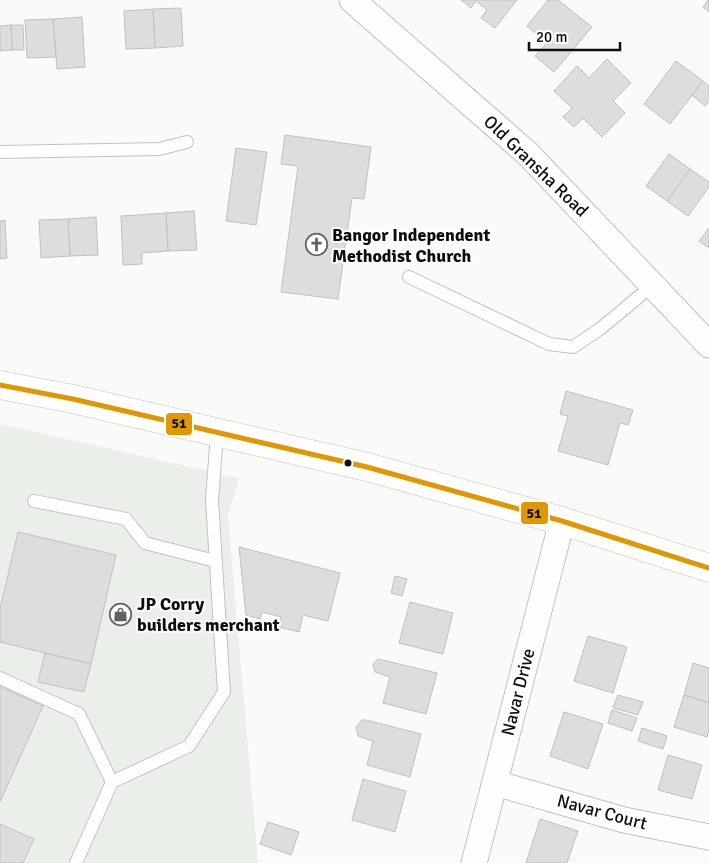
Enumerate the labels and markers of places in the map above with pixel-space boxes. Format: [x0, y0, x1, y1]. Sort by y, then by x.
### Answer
place label: Bangor Independent Methodist Church [332, 224, 490, 267]
church icon: Bangor Independent Methodist Church [304, 233, 328, 257]
unlabelled marker [343, 458, 353, 468]
place label: JP Corry builders merchant [137, 593, 280, 636]
shop icon: JP Corry builders merchant [109, 602, 133, 626]

